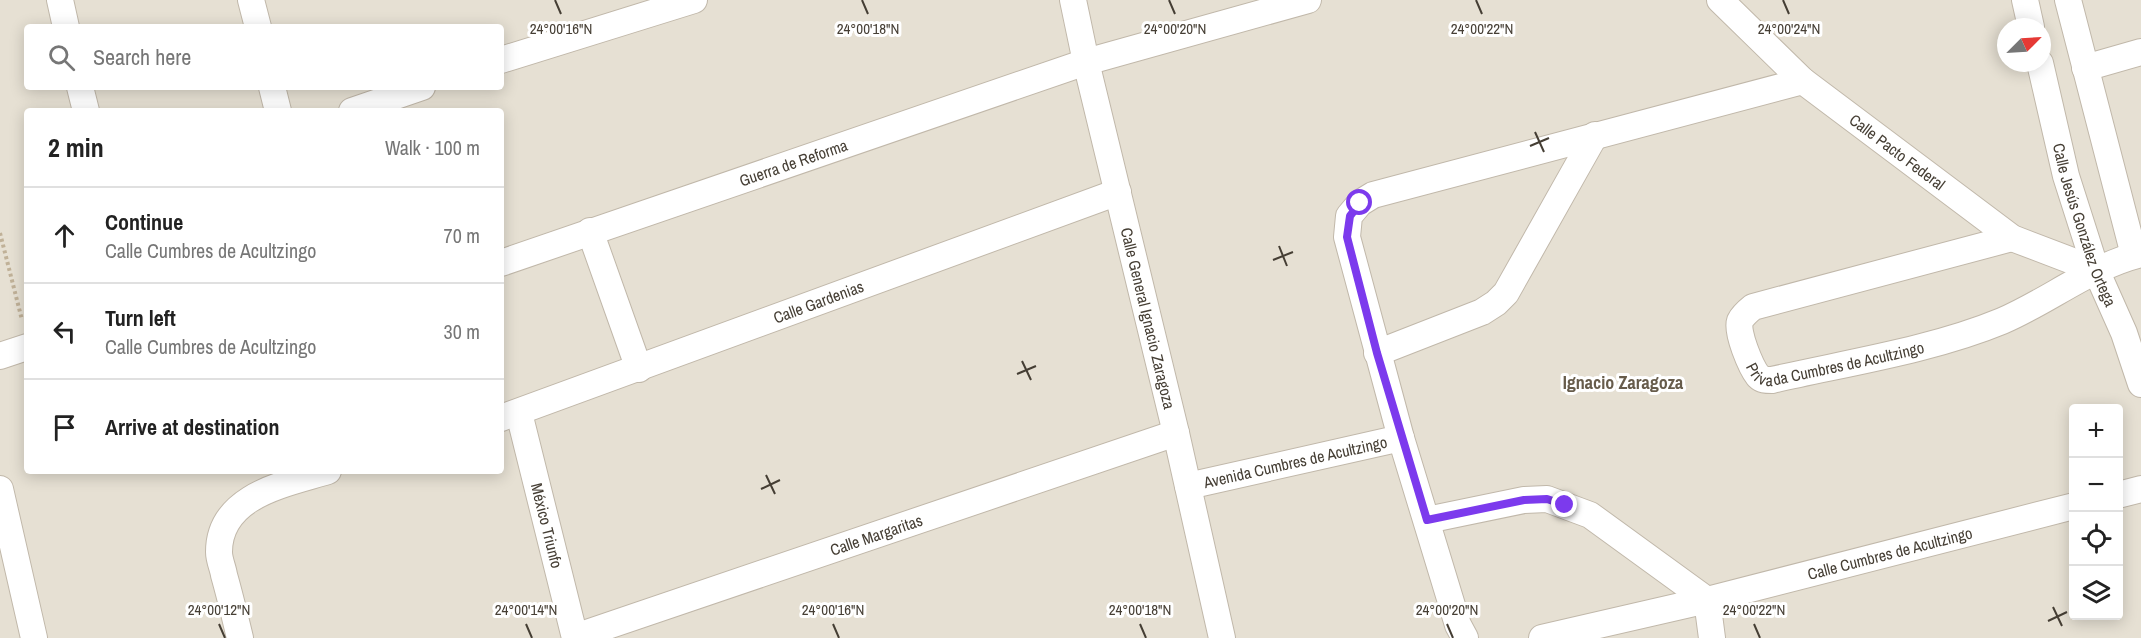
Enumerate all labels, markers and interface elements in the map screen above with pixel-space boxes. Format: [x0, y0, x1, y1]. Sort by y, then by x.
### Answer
text: 24°00'16"N [530, 18, 592, 39]
text: 24°00'18"N [837, 18, 899, 39]
text: 24°00'20"N [1144, 18, 1206, 39]
text: 24°00'22"N [1451, 18, 1513, 39]
text: 24°00'24"N [1758, 18, 1820, 39]
north arrow [1997, 18, 2051, 72]
search box [24, 24, 504, 90]
icon: search [45, 41, 78, 74]
text: Search here [93, 42, 191, 72]
street label: Calle Pacto Federal [1845, 109, 1950, 195]
text: 2 min [48, 130, 104, 165]
text: Walk · 100 m [385, 134, 480, 161]
street label: Guerra de Reforma [736, 134, 851, 191]
street label: Calle Jesús González Ortega [2048, 141, 2122, 311]
route start [1346, 189, 1372, 215]
text: Continue [105, 207, 183, 237]
icon: ahead [48, 219, 81, 252]
text: 70 m [444, 222, 480, 249]
street label: Calle General Ignacio Zaragoza [1116, 225, 1181, 412]
text: Calle Cumbres de Acultzingo [105, 237, 316, 264]
street label: Calle Gardenias [770, 275, 867, 328]
text: Turn left [105, 303, 176, 333]
icon: left [48, 315, 81, 348]
text: 30 m [444, 318, 480, 345]
text: Calle Cumbres de Acultzingo [105, 333, 316, 360]
street label: Privada Cumbres de Acultzingo [1741, 336, 1926, 391]
district label: Ignacio Zaragoza [1563, 370, 1684, 395]
map controls [2069, 404, 2123, 620]
button: + [2069, 404, 2123, 458]
icon: arrive [48, 411, 81, 444]
text: Arrive at destination [105, 412, 279, 442]
street label: Avenida Cumbres de Acultzingo [1201, 430, 1389, 493]
button: − [2069, 458, 2123, 512]
street label: México Triunfo [526, 481, 568, 570]
route end [1551, 491, 1577, 517]
street label: Calle Margaritas [827, 509, 925, 561]
button: locate [2069, 512, 2123, 566]
street label: Calle Cumbres de Acultzingo [1805, 522, 1975, 585]
button: layers [2069, 566, 2123, 620]
text: 24°00'12"N [188, 599, 250, 620]
text: 24°00'14"N [495, 599, 557, 620]
text: 24°00'16"N [802, 599, 864, 620]
text: 24°00'18"N [1109, 599, 1171, 620]
text: 24°00'20"N [1416, 599, 1478, 620]
text: 24°00'22"N [1723, 599, 1785, 620]

